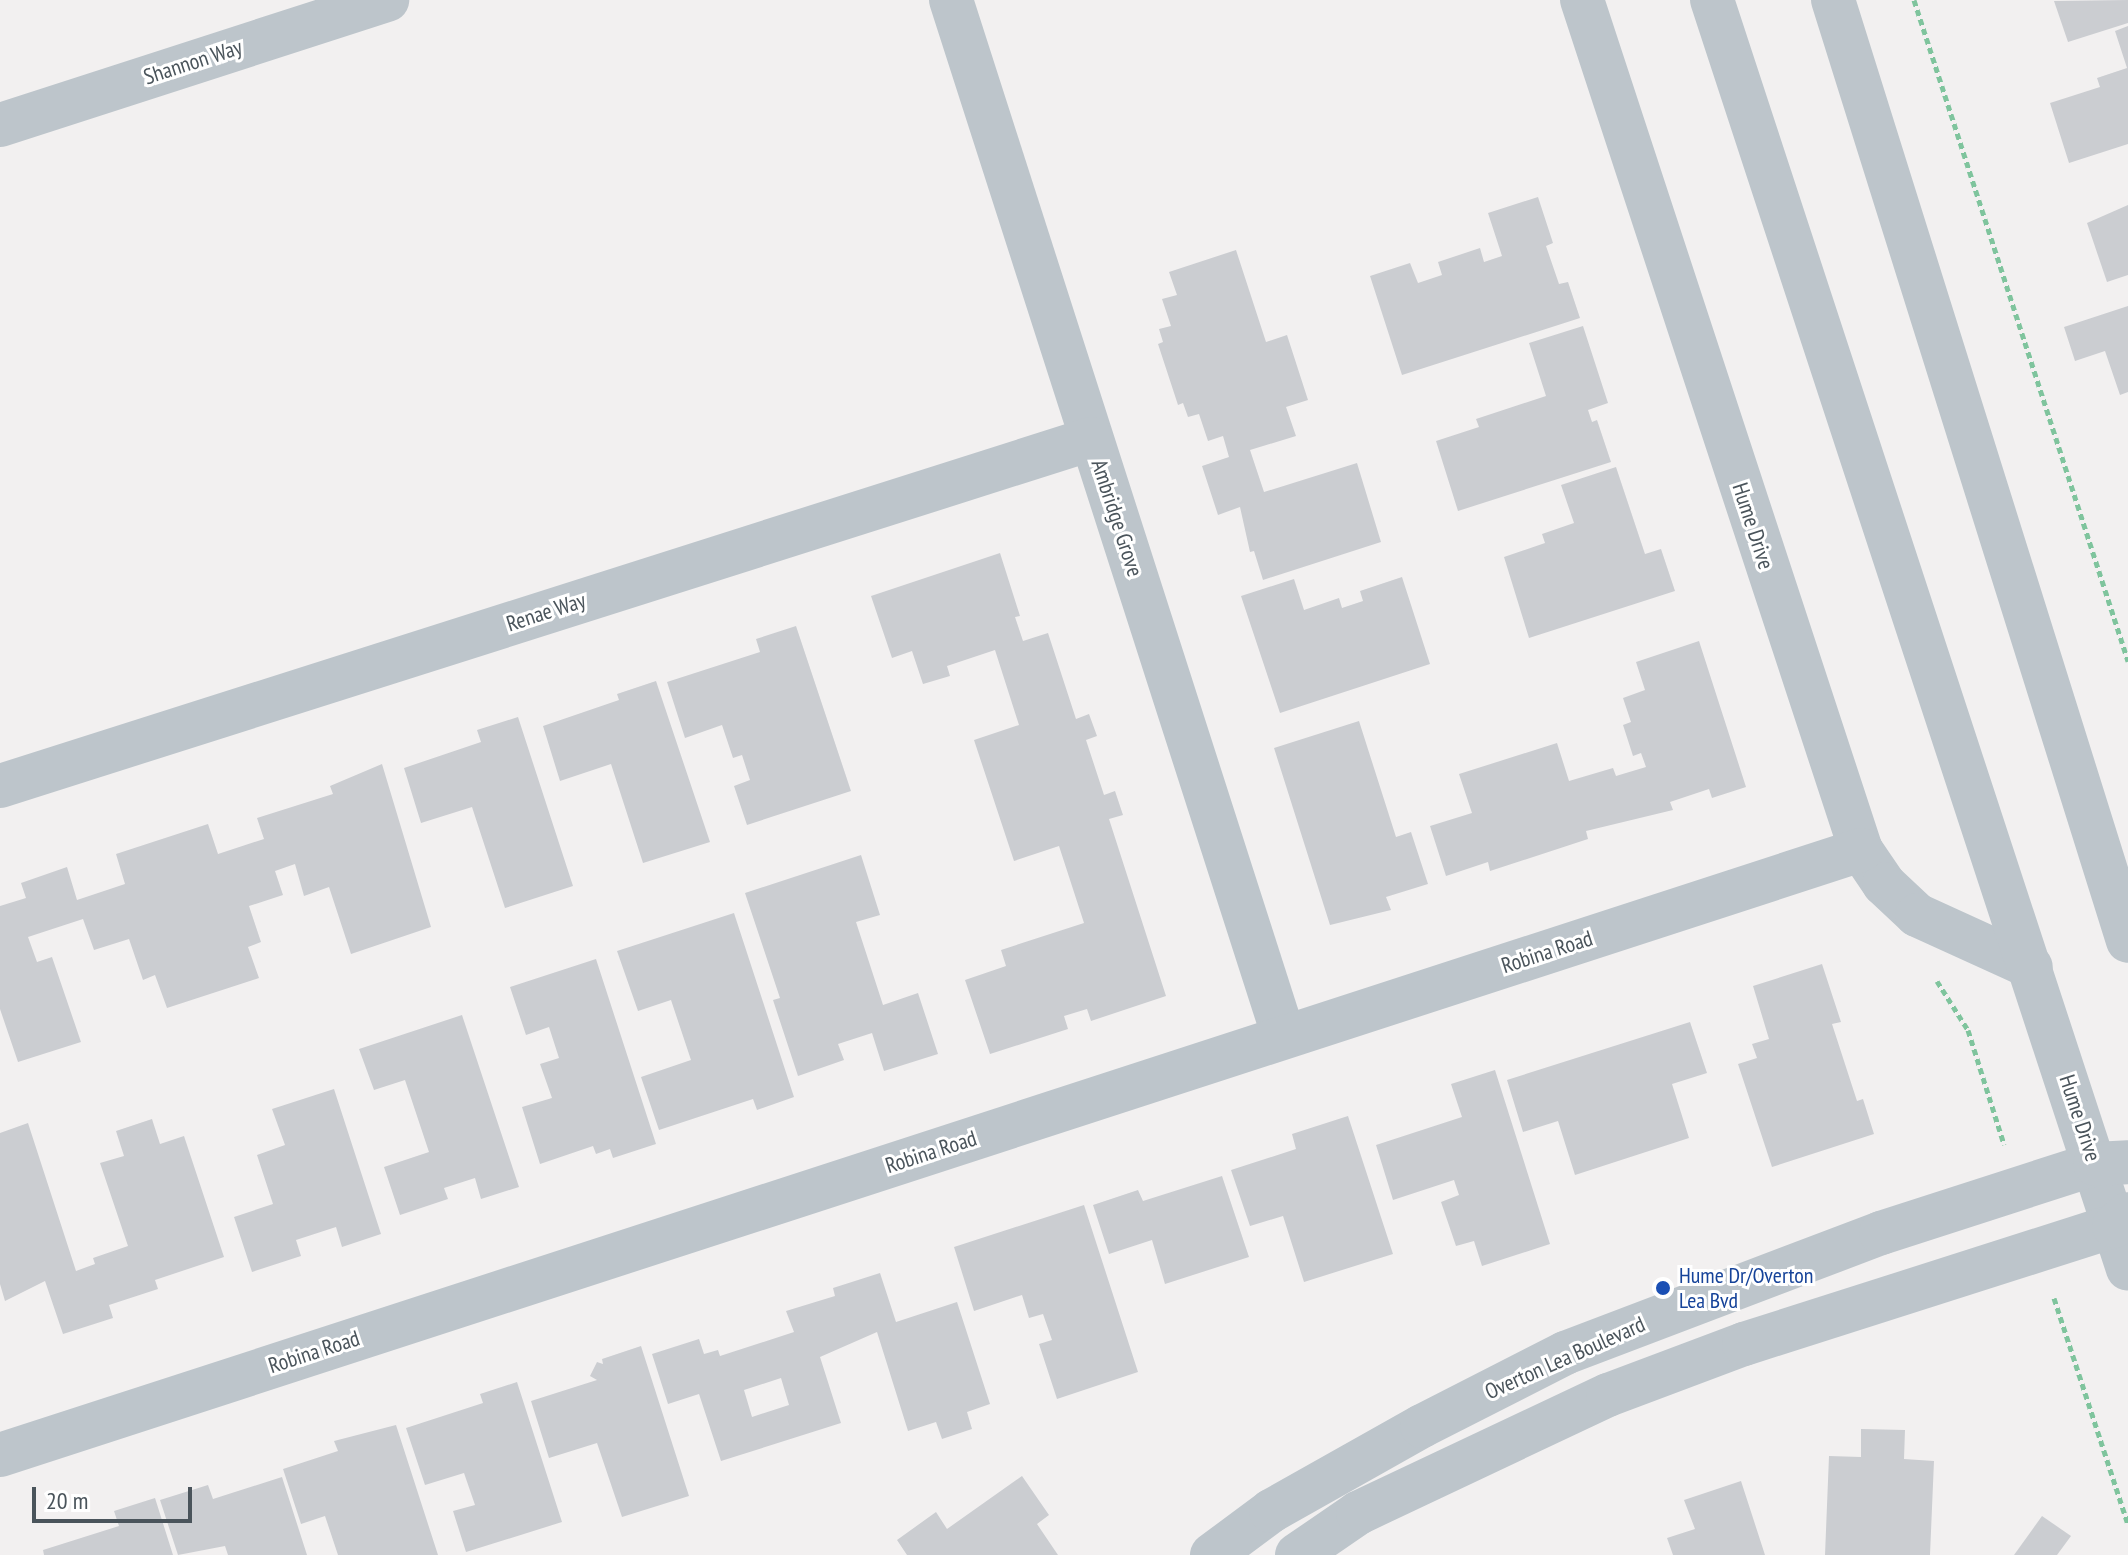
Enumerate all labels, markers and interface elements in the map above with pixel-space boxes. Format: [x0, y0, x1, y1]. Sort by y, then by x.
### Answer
street label: Shannon Way [140, 34, 246, 90]
street label: Ambridge Grove [1086, 456, 1148, 580]
street label: Hume Drive [1727, 479, 1779, 573]
street label: Renae Way [503, 587, 589, 637]
street label: Robina Road [1498, 925, 1596, 979]
street label: Hume Drive [2054, 1071, 2106, 1165]
street label: Robina Road [882, 1125, 980, 1179]
place label: Hume Dr/Overton Lea Bvd [1679, 1262, 1814, 1314]
marker: Hume Dr/Overton Lea Bvd [1654, 1279, 1672, 1297]
street label: Overton Lea Boulevard [1481, 1311, 1649, 1405]
street label: Robina Road [265, 1325, 363, 1379]
scale bar [36, 1471, 196, 1521]
text: 20 m [46, 1485, 88, 1516]

